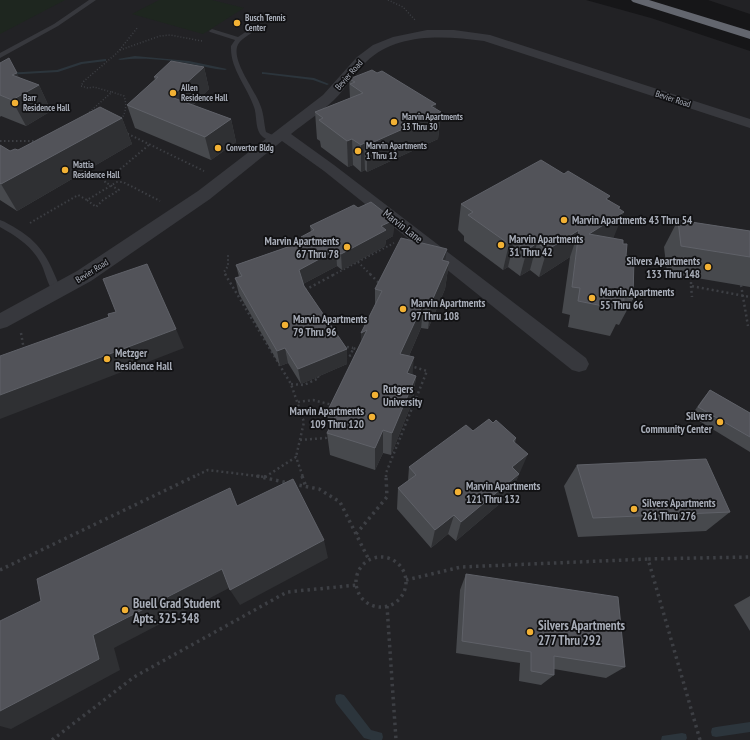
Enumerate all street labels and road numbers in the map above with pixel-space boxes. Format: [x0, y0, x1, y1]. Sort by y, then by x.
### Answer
street label: Bevier Road [332, 57, 365, 92]
street label: Bevier Road [654, 88, 692, 109]
street label: Marvin Lane [380, 206, 426, 246]
street label: Bevier Road [73, 256, 110, 285]

